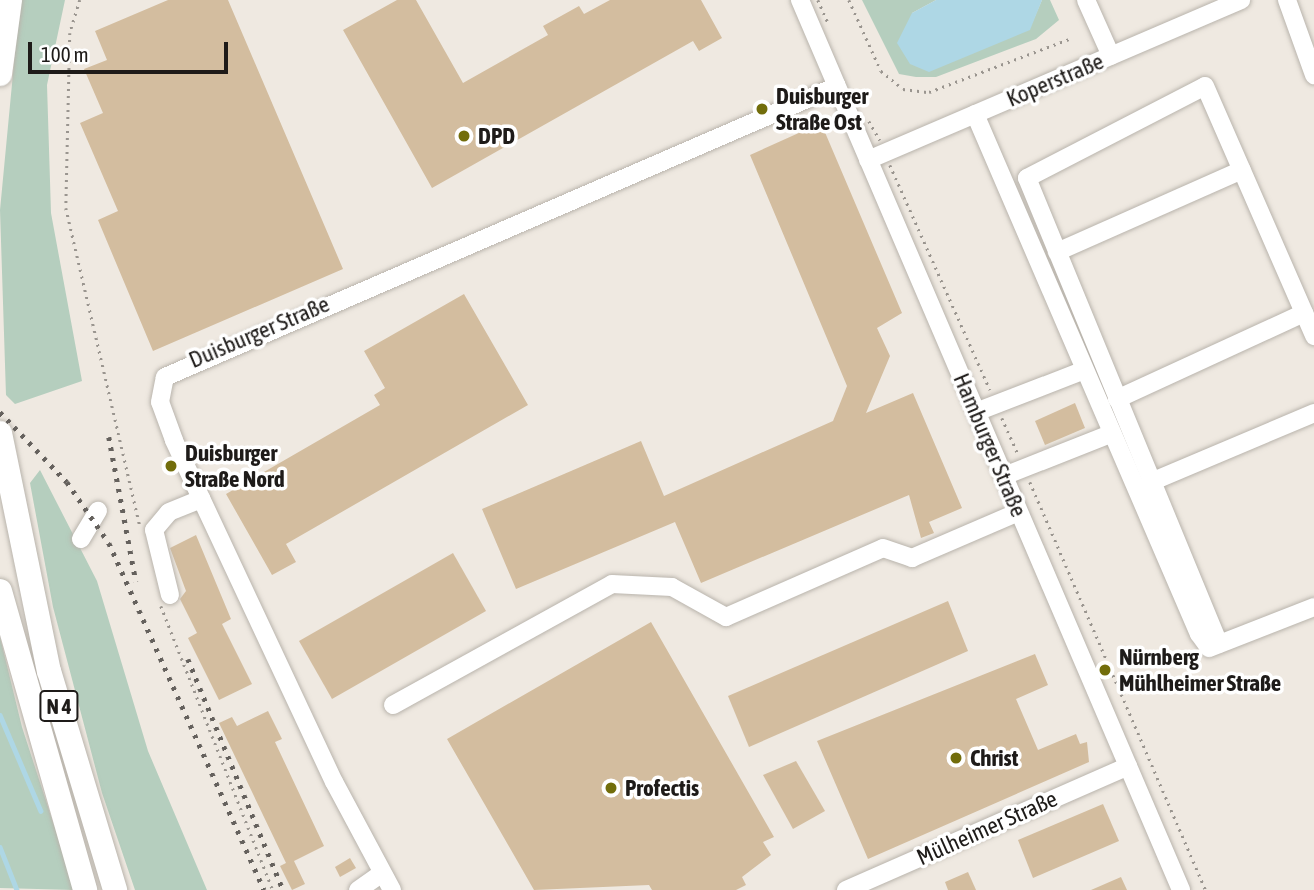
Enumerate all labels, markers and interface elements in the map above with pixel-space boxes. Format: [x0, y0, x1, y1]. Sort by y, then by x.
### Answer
scale bar [32, 28, 231, 72]
text: 100 m [41, 42, 89, 66]
street label: Koperstraße [1002, 47, 1108, 113]
place label: Duisburger Straße Ost [776, 82, 868, 136]
marker: Duisburger Straße Ost [754, 101, 770, 117]
place label: DPD [478, 122, 515, 150]
marker: DPD [456, 128, 472, 144]
street label: Duisburger Straße [185, 290, 333, 374]
street label: Hamburger Straße [947, 369, 1033, 521]
place label: Duisburger Straße Nord [185, 439, 285, 493]
marker: Duisburger Straße Nord [163, 458, 179, 474]
place label: Nürnberg Mühlheimer Straße [1119, 643, 1281, 697]
marker: Nürnberg Mühlheimer Straße [1097, 662, 1113, 678]
road number: N 4 [38, 688, 80, 724]
place label: Christ [970, 744, 1018, 772]
marker: Christ [948, 750, 964, 766]
place label: Profectis [625, 774, 699, 802]
marker: Profectis [603, 780, 619, 796]
street label: Mülheimer Straße [912, 785, 1062, 871]

